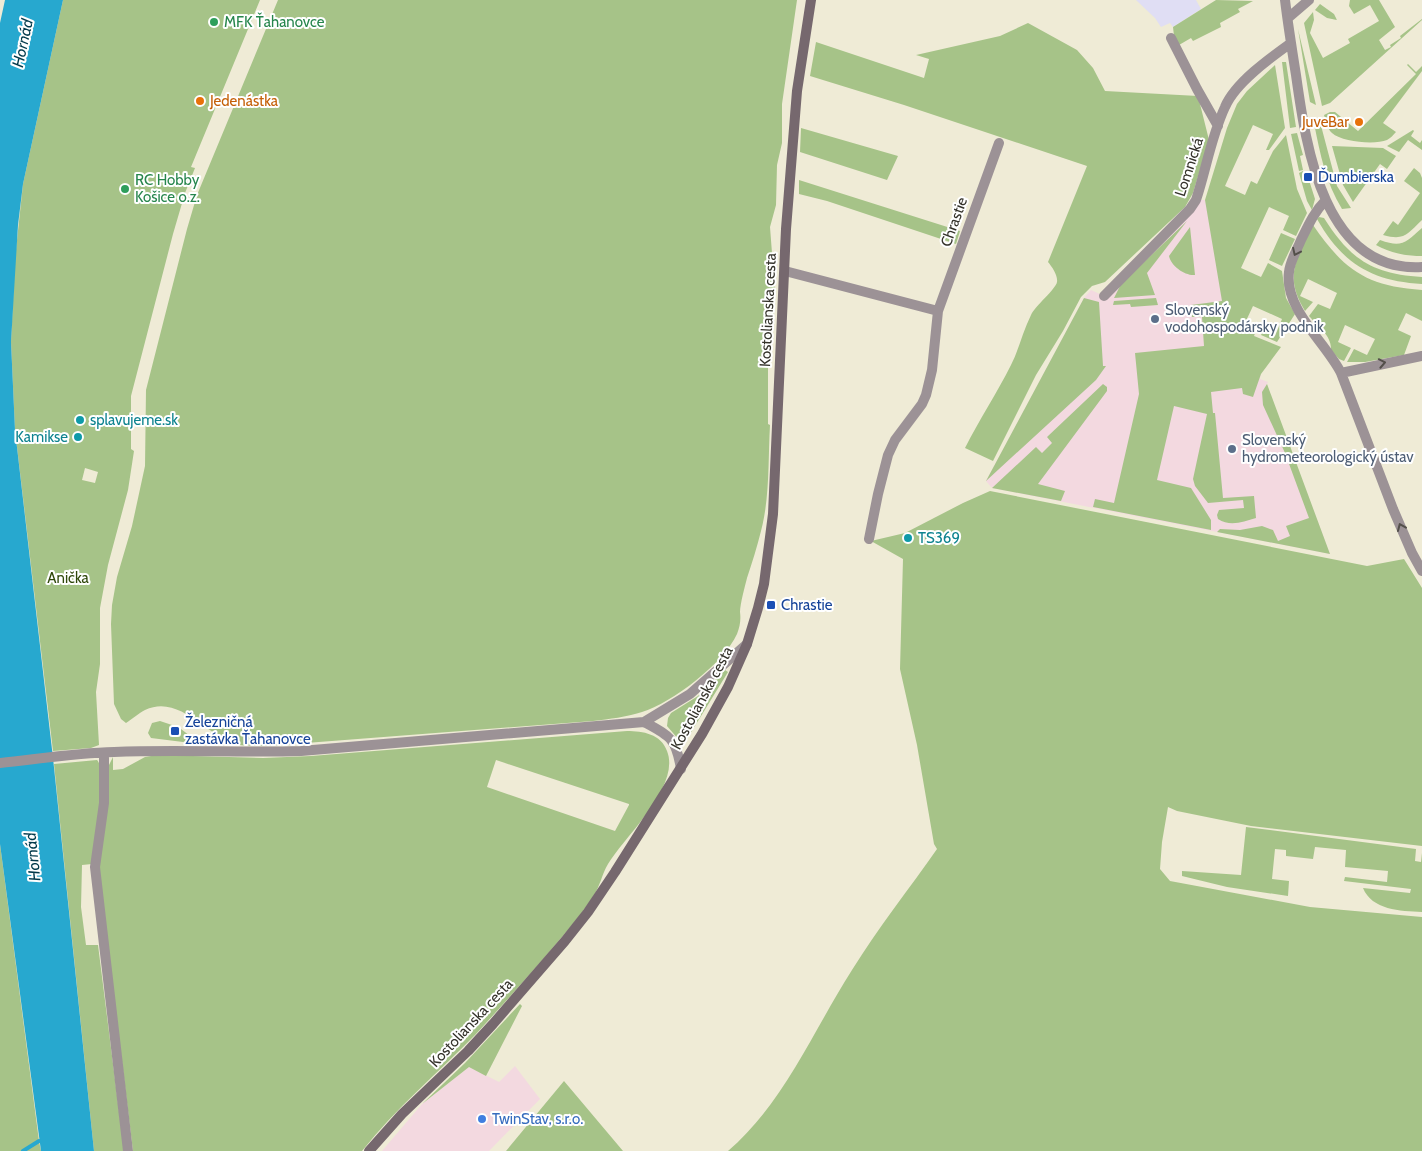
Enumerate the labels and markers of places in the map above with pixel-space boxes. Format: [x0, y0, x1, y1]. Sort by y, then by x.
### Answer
place label: MFK Ťahanovce [224, 12, 325, 31]
marker: MFK Ťahanovce [208, 16, 220, 28]
place label: Jedenástka [209, 92, 279, 110]
marker: Jedenástka [194, 95, 206, 107]
place label: JuveBar [1301, 113, 1349, 131]
marker: JuveBar [1353, 116, 1365, 128]
place label: Ďumbierska [1318, 167, 1395, 186]
place label: RC Hobby Košice o.z. [135, 171, 200, 206]
marker: Ďumbierska [1302, 171, 1314, 183]
marker: RC Hobby Košice o.z. [119, 183, 131, 195]
place label: Slovenský vodohospodársky podnik [1165, 301, 1324, 336]
marker: Slovenský vodohospodársky podnik [1149, 313, 1161, 325]
place label: splavujeme.sk [90, 411, 178, 429]
marker: splavujeme.sk [74, 414, 86, 426]
place label: Kamikse [15, 428, 68, 446]
marker: Kamikse [72, 431, 84, 443]
place label: Slovenský hydrometeorologický ústav [1242, 431, 1414, 466]
marker: Slovenský hydrometeorologický ústav [1226, 443, 1238, 455]
place label: TS369 [918, 529, 960, 547]
marker: TS369 [902, 532, 914, 544]
place label: Chrastie [781, 596, 833, 614]
marker: Chrastie [765, 599, 777, 611]
place label: Železničná zastávka Ťahanovce [185, 712, 311, 748]
marker: Železničná zastávka Ťahanovce [169, 725, 181, 737]
place label: TwinStav, s.r.o. [492, 1110, 583, 1128]
marker: TwinStav, s.r.o. [476, 1113, 488, 1125]

